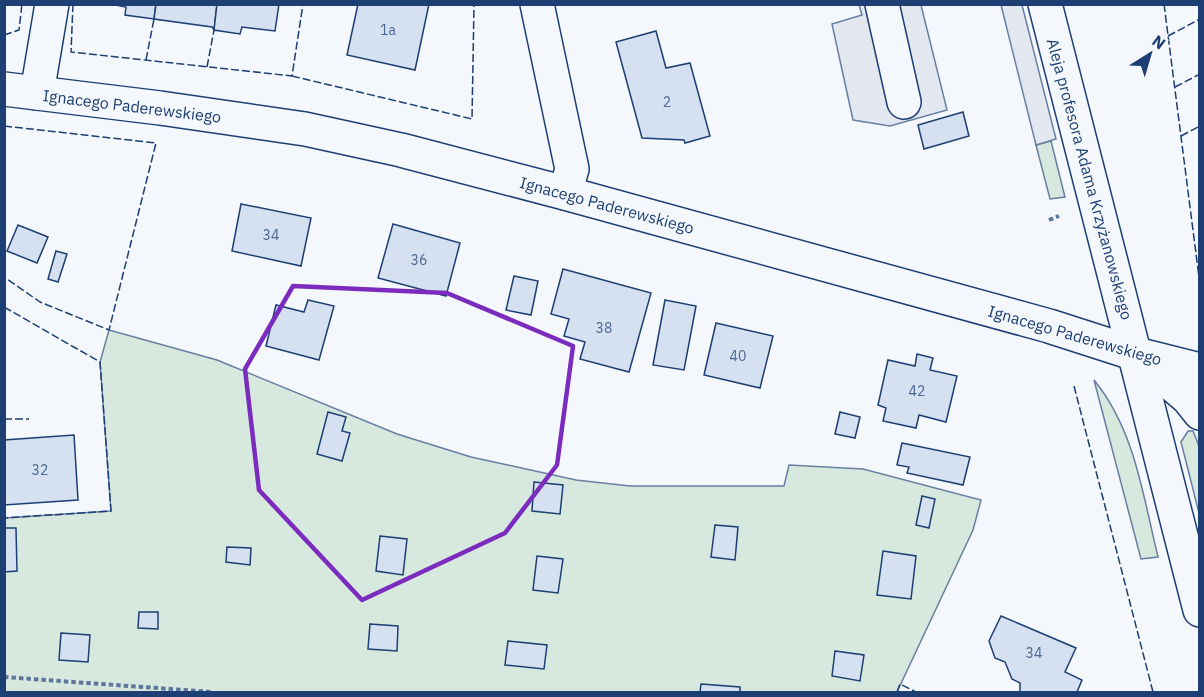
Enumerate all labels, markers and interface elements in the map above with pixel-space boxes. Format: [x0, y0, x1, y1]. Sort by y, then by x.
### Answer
house number: 1a [380, 21, 396, 39]
north arrow [1120, 24, 1180, 84]
text: N [1148, 31, 1170, 53]
street label: Aleja profesora Adama Krzyżanowskiego [1043, 36, 1137, 322]
street label: Ignacego Paderewskiego [42, 85, 222, 127]
house number: 2 [663, 93, 671, 111]
street label: Ignacego Paderewskiego [518, 172, 696, 238]
house number: 34 [263, 226, 279, 244]
house number: 36 [411, 251, 427, 269]
street label: Ignacego Paderewskiego [986, 301, 1164, 369]
house number: 38 [596, 319, 612, 337]
house number: 40 [730, 347, 746, 365]
house number: 42 [909, 382, 925, 400]
house number: 32 [32, 461, 48, 479]
house number: 34 [1026, 644, 1042, 662]

